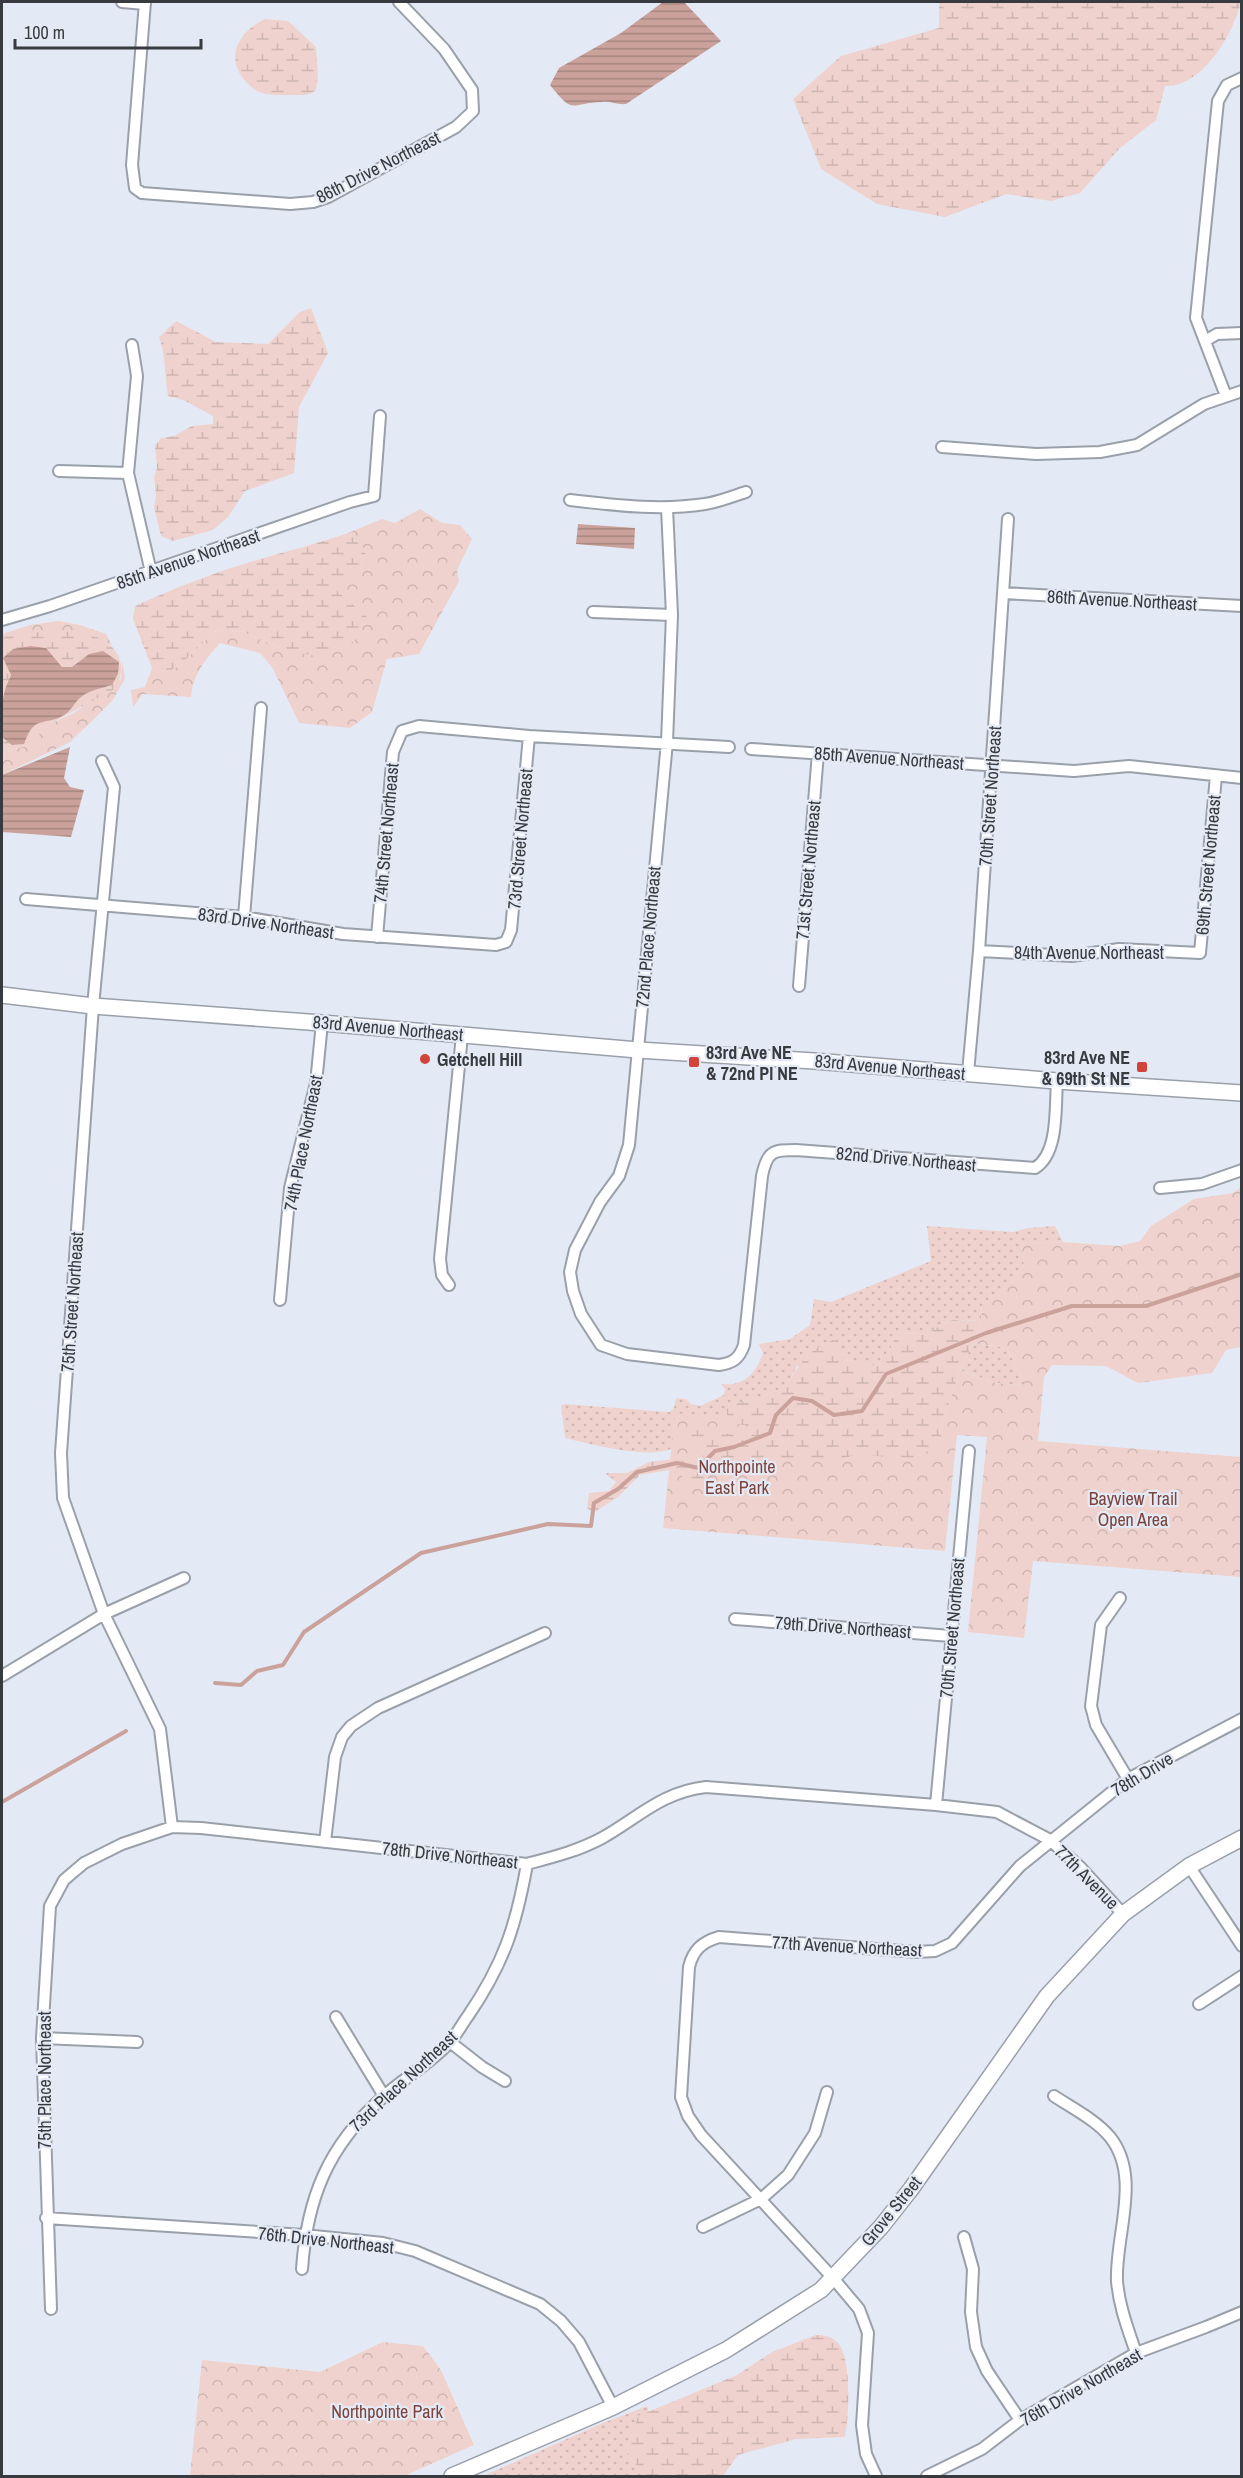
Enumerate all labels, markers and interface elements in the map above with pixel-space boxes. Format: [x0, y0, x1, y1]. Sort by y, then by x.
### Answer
scale bar [15, 12, 201, 50]
text: 100 m [24, 20, 65, 45]
street label: 86th Drive Northeast [312, 125, 444, 209]
street label: 85th Avenue Northeast [113, 523, 263, 595]
street label: 86th Avenue Northeast [1046, 584, 1198, 616]
street label: 70th Street Northeast [973, 725, 1007, 867]
street label: 85th Avenue Northeast [813, 740, 965, 776]
street label: 74th Street Northeast [367, 762, 405, 904]
street label: 73rd Street Northeast [501, 768, 539, 910]
street label: 69th Street Northeast [1189, 794, 1227, 936]
street label: 71st Street Northeast [789, 799, 827, 941]
street label: 72nd Place Northeast [629, 865, 667, 1009]
street label: 83rd Drive Northeast [196, 901, 336, 945]
street label: 84th Avenue Northeast [1014, 940, 1164, 965]
street label: 83rd Avenue Northeast [312, 1009, 464, 1047]
place label: 83rd Ave NE & 72nd Pl NE [706, 1040, 798, 1086]
place label: 83rd Ave NE & 69th St NE [1041, 1045, 1130, 1091]
place label: Getchell Hill [437, 1047, 522, 1072]
street label: 83rd Avenue Northeast [814, 1048, 966, 1086]
marker: Getchell Hill [418, 1052, 432, 1066]
marker: 83rd Ave NE & 72nd Pl NE [687, 1055, 701, 1069]
marker: 83rd Ave NE & 69th St NE [1135, 1060, 1149, 1074]
street label: 74th Place Northeast [278, 1073, 328, 1213]
street label: 82nd Drive Northeast [835, 1140, 977, 1178]
street label: 75th Street Northeast [55, 1231, 89, 1373]
park label: Northpointe East Park [698, 1454, 776, 1500]
park label: Bayview Trail Open Area [1089, 1486, 1177, 1532]
street label: 70th Street Northeast [933, 1557, 971, 1699]
street label: 79th Drive Northeast [774, 1610, 912, 1644]
street label: 78th Drive [1106, 1746, 1178, 1802]
street label: 78th Drive Northeast [381, 1835, 519, 1875]
street label: 77th Avenue [1049, 1839, 1125, 1915]
street label: 77th Avenue Northeast [771, 1930, 923, 1962]
street label: 75th Place Northeast [32, 2011, 57, 2149]
street label: 73rd Place Northeast [344, 2025, 462, 2137]
street label: Grove Street [855, 2171, 927, 2251]
street label: 76th Drive Northeast [257, 2220, 395, 2260]
street label: 76th Drive Northeast [1016, 2342, 1146, 2432]
park label: Northpointe Park [331, 2399, 443, 2424]

